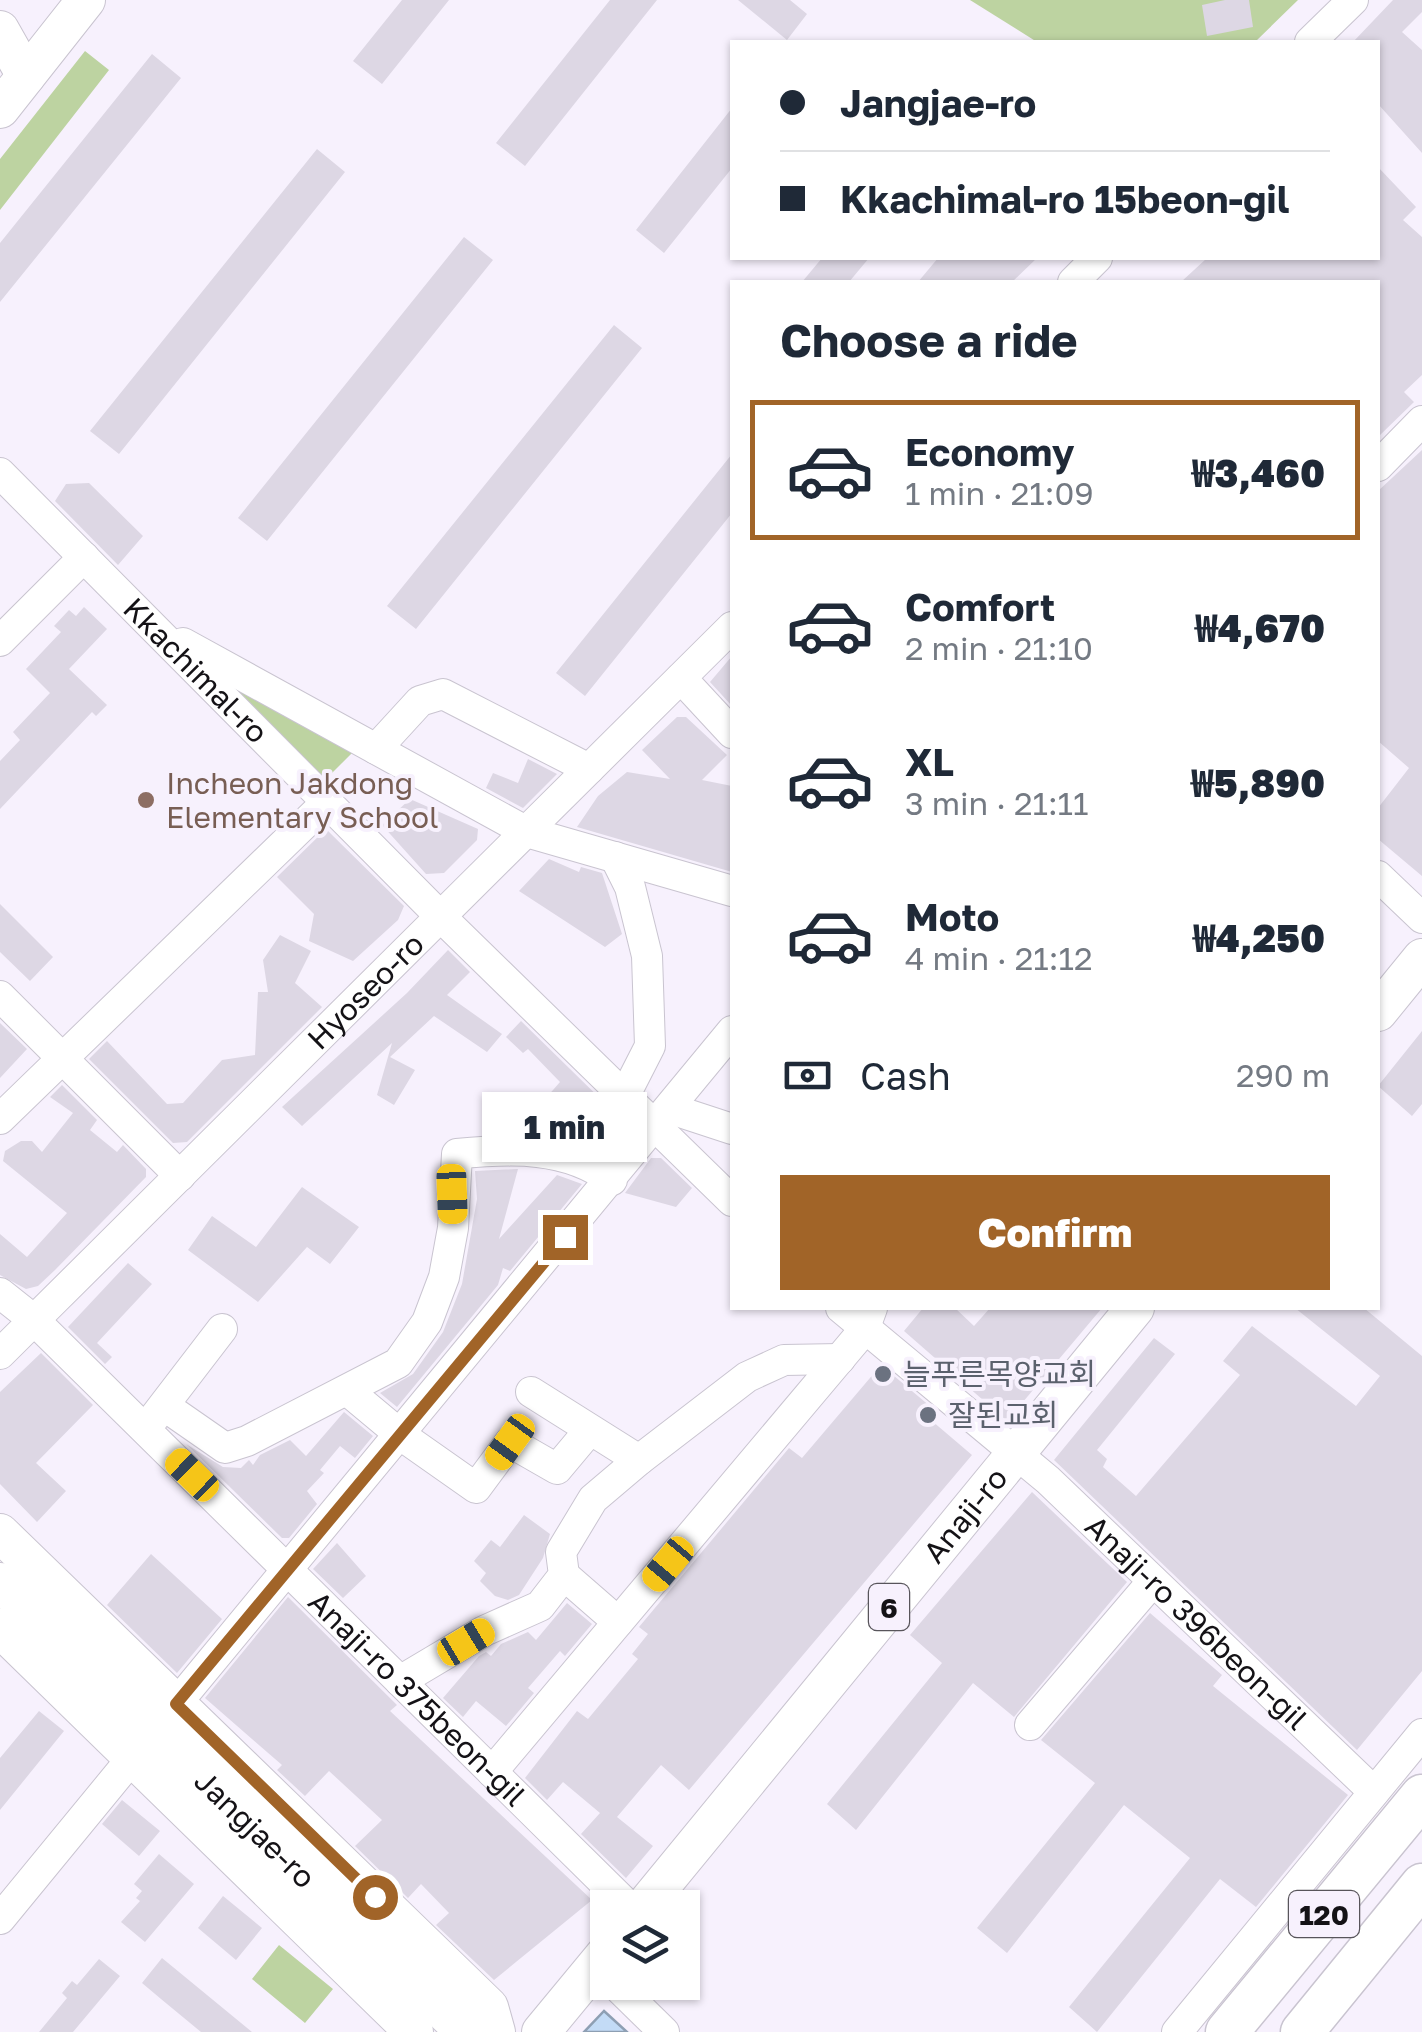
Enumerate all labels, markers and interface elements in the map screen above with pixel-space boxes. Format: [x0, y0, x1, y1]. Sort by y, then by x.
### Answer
text: Jangjae-ro [840, 80, 1036, 125]
text: Kkachimal-ro 15beon-gil [840, 176, 1290, 221]
text: Choose a ride [780, 313, 1078, 367]
icon: car [785, 425, 875, 515]
text: Economy [905, 429, 1074, 474]
text: ₩3,460 [1192, 450, 1325, 495]
text: 1 min · 21:09 [905, 474, 1094, 512]
icon: car [785, 580, 875, 670]
text: Comfort [905, 584, 1055, 629]
street label: Kkachimal-ro [116, 590, 276, 750]
text: ₩4,670 [1195, 605, 1325, 650]
text: 2 min · 21:10 [905, 629, 1093, 667]
icon: car [785, 735, 875, 825]
text: XL [905, 739, 954, 784]
text: ₩5,890 [1191, 760, 1325, 805]
place label: Incheon Jakdong Elementary School [166, 765, 439, 835]
text: 3 min · 21:11 [905, 784, 1089, 822]
marker: Incheon Jakdong Elementary School [135, 789, 157, 811]
icon: car [785, 890, 875, 980]
text: Moto [905, 894, 999, 939]
text: ₩4,250 [1193, 915, 1325, 960]
street label: Hyoseo-ro [300, 926, 431, 1056]
text: 4 min · 21:12 [905, 939, 1092, 977]
icon: cash [780, 1048, 835, 1103]
text: Cash [860, 1053, 951, 1098]
text: 290 m [1236, 1056, 1330, 1094]
callout: 1 min [482, 1092, 648, 1162]
text: 1 min [524, 1108, 605, 1146]
car [436, 1163, 468, 1225]
button: Confirm [780, 1175, 1330, 1290]
route end [543, 1215, 588, 1260]
place label: 늘푸른목양교회 [903, 1356, 1096, 1392]
marker: 늘푸른목양교회 [872, 1363, 894, 1385]
place label: 잘된교회 [948, 1397, 1058, 1433]
marker: 잘된교회 [917, 1404, 939, 1426]
car [480, 1409, 540, 1475]
car [160, 1443, 224, 1507]
street label: Anaji-ro [916, 1460, 1015, 1570]
street label: Anaji-ro 396beon-gil [1078, 1508, 1315, 1737]
car [637, 1531, 699, 1597]
street label: Anaji-ro 375beon-gil [301, 1583, 533, 1813]
road number: 6 [869, 1584, 909, 1630]
car [433, 1614, 499, 1670]
street label: Jangjae-ro [187, 1762, 323, 1895]
route start [353, 1875, 398, 1920]
map controls [590, 1890, 700, 2000]
button: layers [590, 1890, 700, 2000]
road number: 120 [1289, 1891, 1359, 1937]

